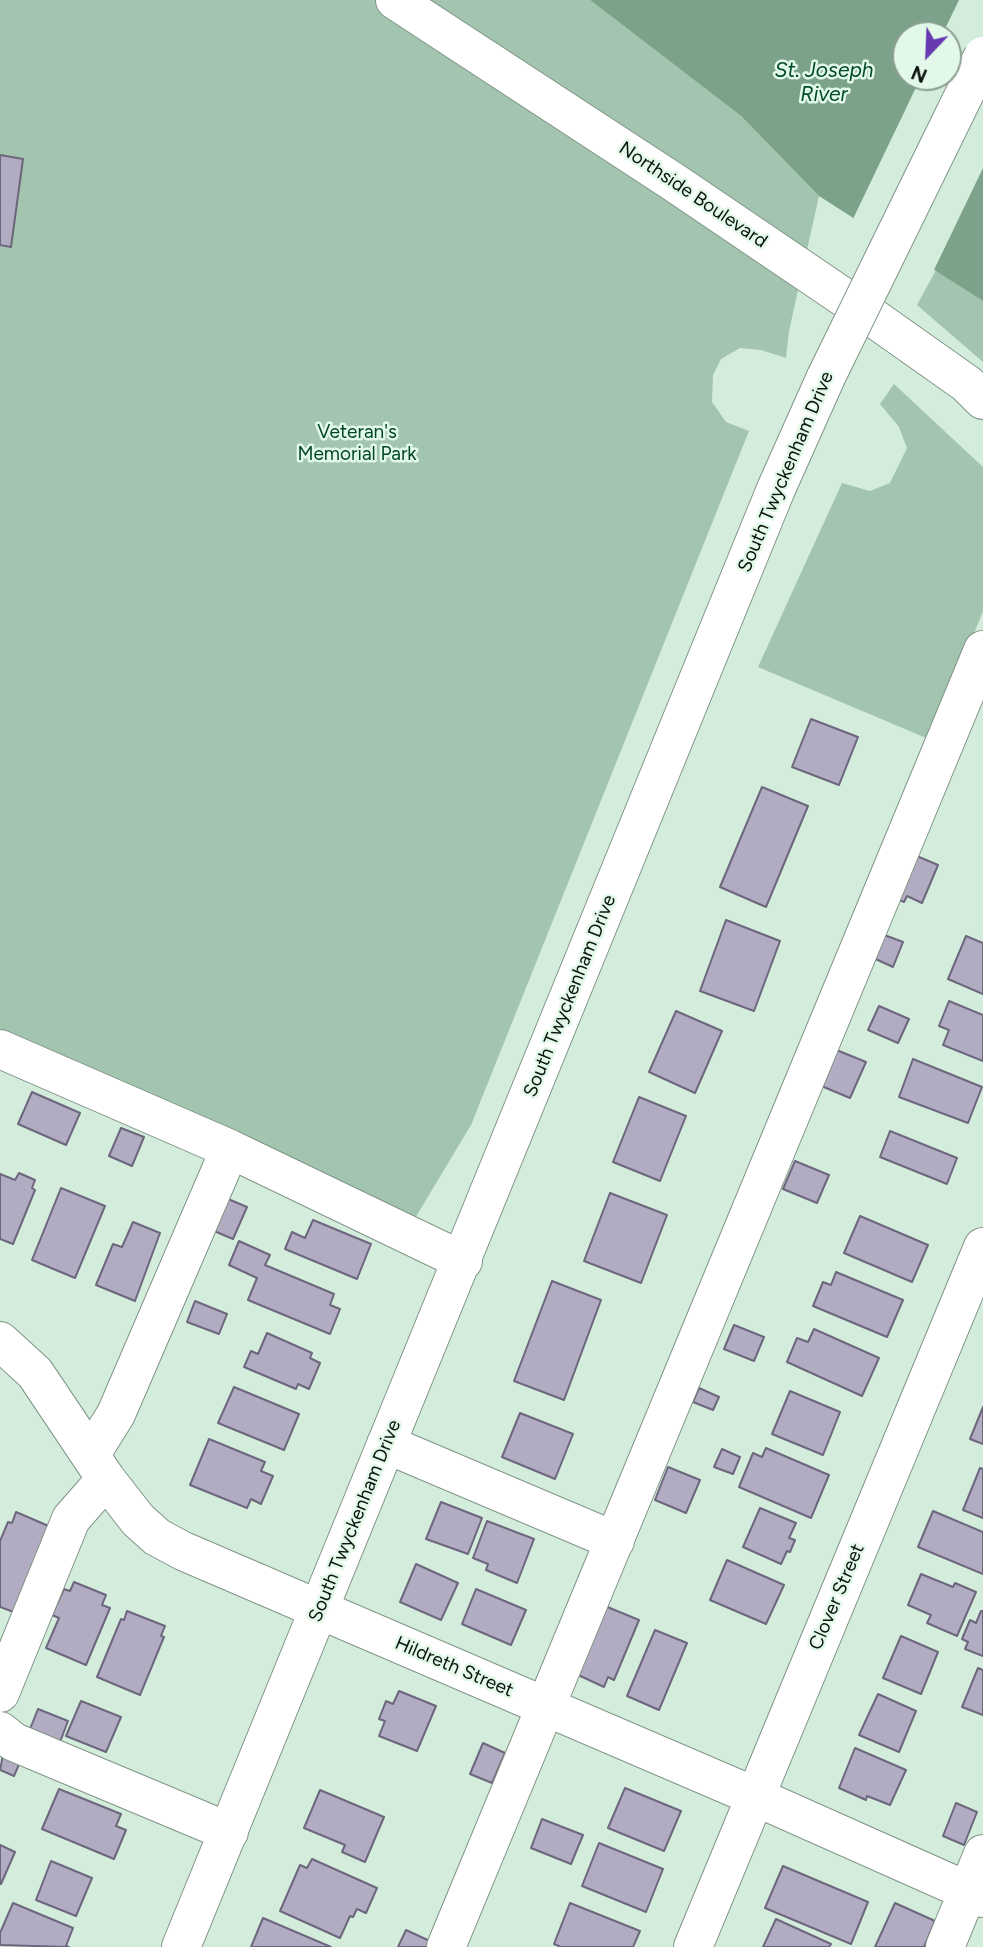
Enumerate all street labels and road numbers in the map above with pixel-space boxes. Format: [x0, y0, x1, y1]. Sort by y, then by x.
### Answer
street label: Northside Boulevard [615, 137, 771, 253]
street label: South Twyckenham Drive [733, 368, 839, 576]
street label: South Twyckenham Drive [519, 892, 621, 1100]
street label: South Twyckenham Drive [304, 1417, 406, 1625]
street label: Clover Street [804, 1541, 870, 1653]
street label: Hildreth Street [391, 1632, 517, 1702]

